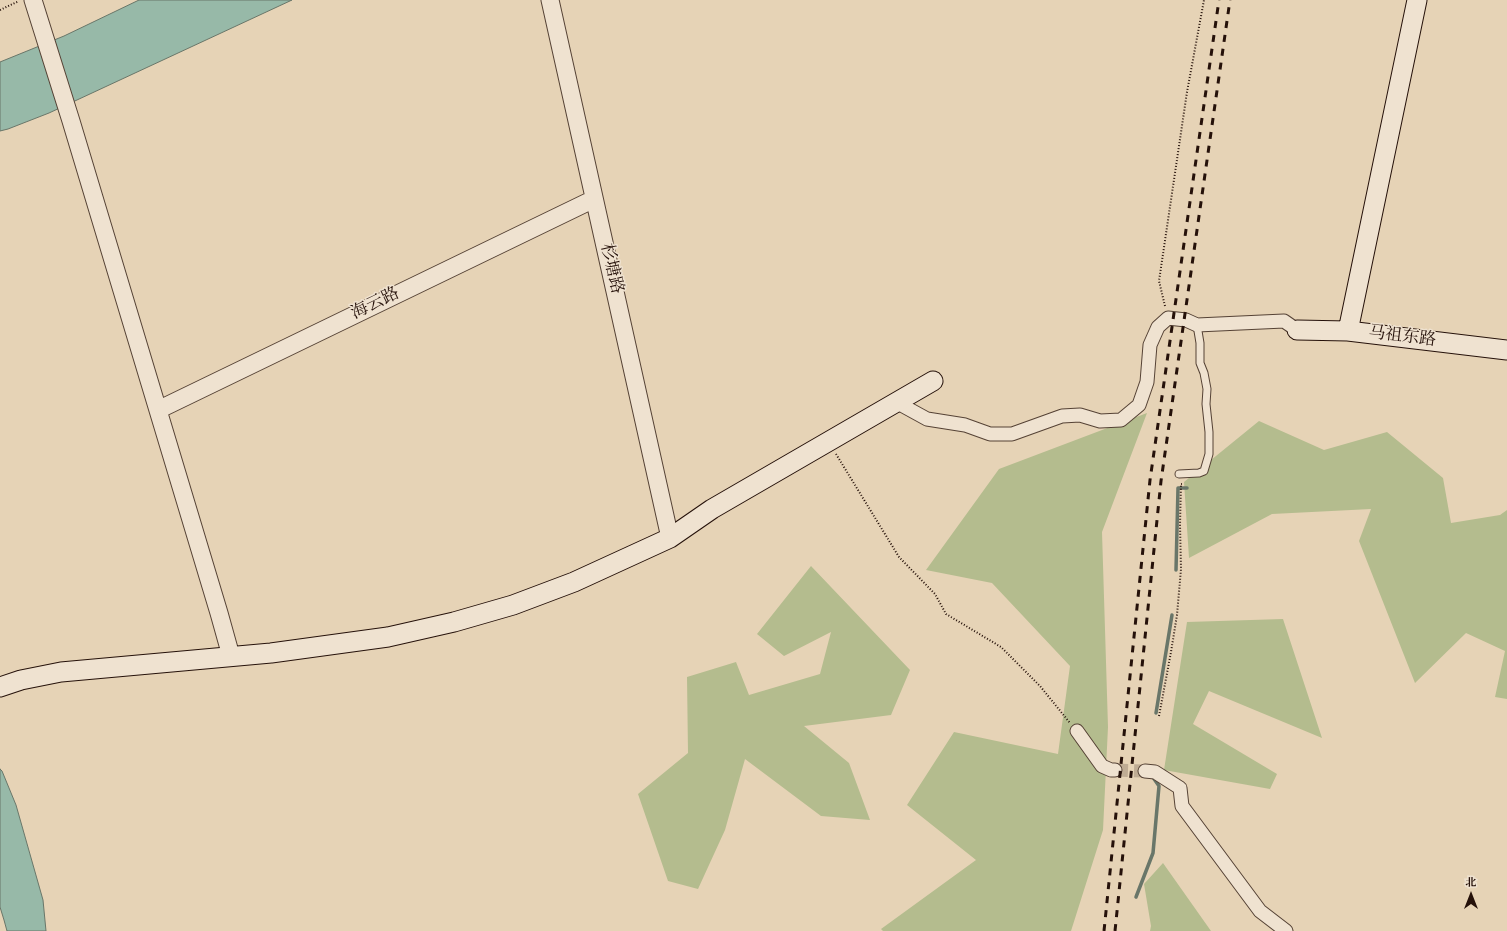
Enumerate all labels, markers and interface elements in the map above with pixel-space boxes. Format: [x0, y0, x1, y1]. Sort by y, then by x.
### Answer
street label: 杉塘路 [594, 242, 626, 296]
street label: 海云路 [349, 285, 403, 325]
street label: 马祖东路 [1367, 324, 1437, 352]
north arrow [1451, 875, 1491, 915]
text: 北 [1466, 875, 1477, 891]

